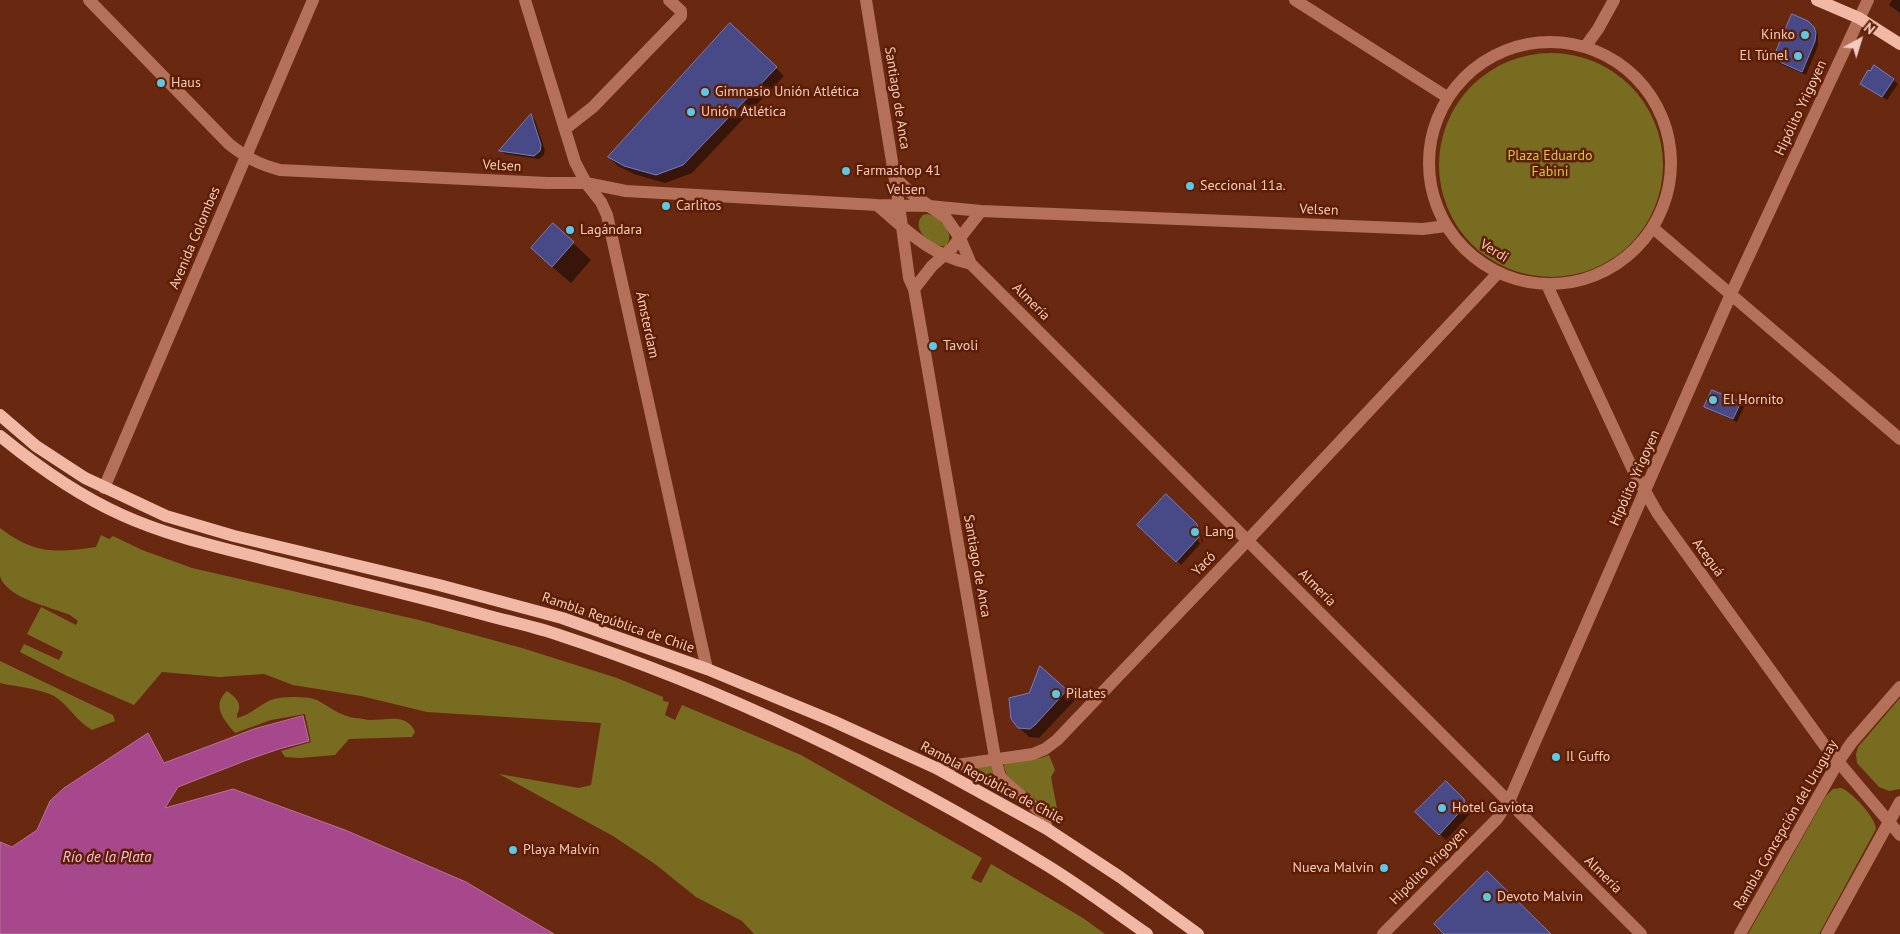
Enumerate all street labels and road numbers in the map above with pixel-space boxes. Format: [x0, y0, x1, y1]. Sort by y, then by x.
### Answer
street label: Santiago de Anca [881, 45, 913, 151]
street label: Hipólito Yrigoyen [1772, 58, 1830, 158]
street label: Velsen [482, 157, 522, 175]
street label: Velsen [886, 181, 926, 199]
street label: Avenida Colombes [166, 184, 224, 292]
street label: Velsen [1299, 201, 1339, 219]
street label: Verdi [1477, 236, 1511, 266]
street label: Almería [1009, 280, 1053, 324]
street label: Ámsterdam [632, 290, 662, 360]
street label: Hipólito Yrigoyen [1606, 427, 1664, 529]
street label: Santiago de Anca [960, 513, 994, 619]
street label: Aceguá [1689, 536, 1727, 580]
street label: Yacó [1188, 548, 1220, 580]
street label: Almería [1295, 566, 1339, 610]
street label: Rambla República de Chile [540, 589, 696, 657]
street label: Rambla Concepción del Uruguay [1730, 737, 1842, 913]
street label: Rambla República de Chile [917, 738, 1067, 828]
street label: Hipólito Yrigoyen [1387, 824, 1471, 908]
street label: Almería [1581, 853, 1625, 897]

